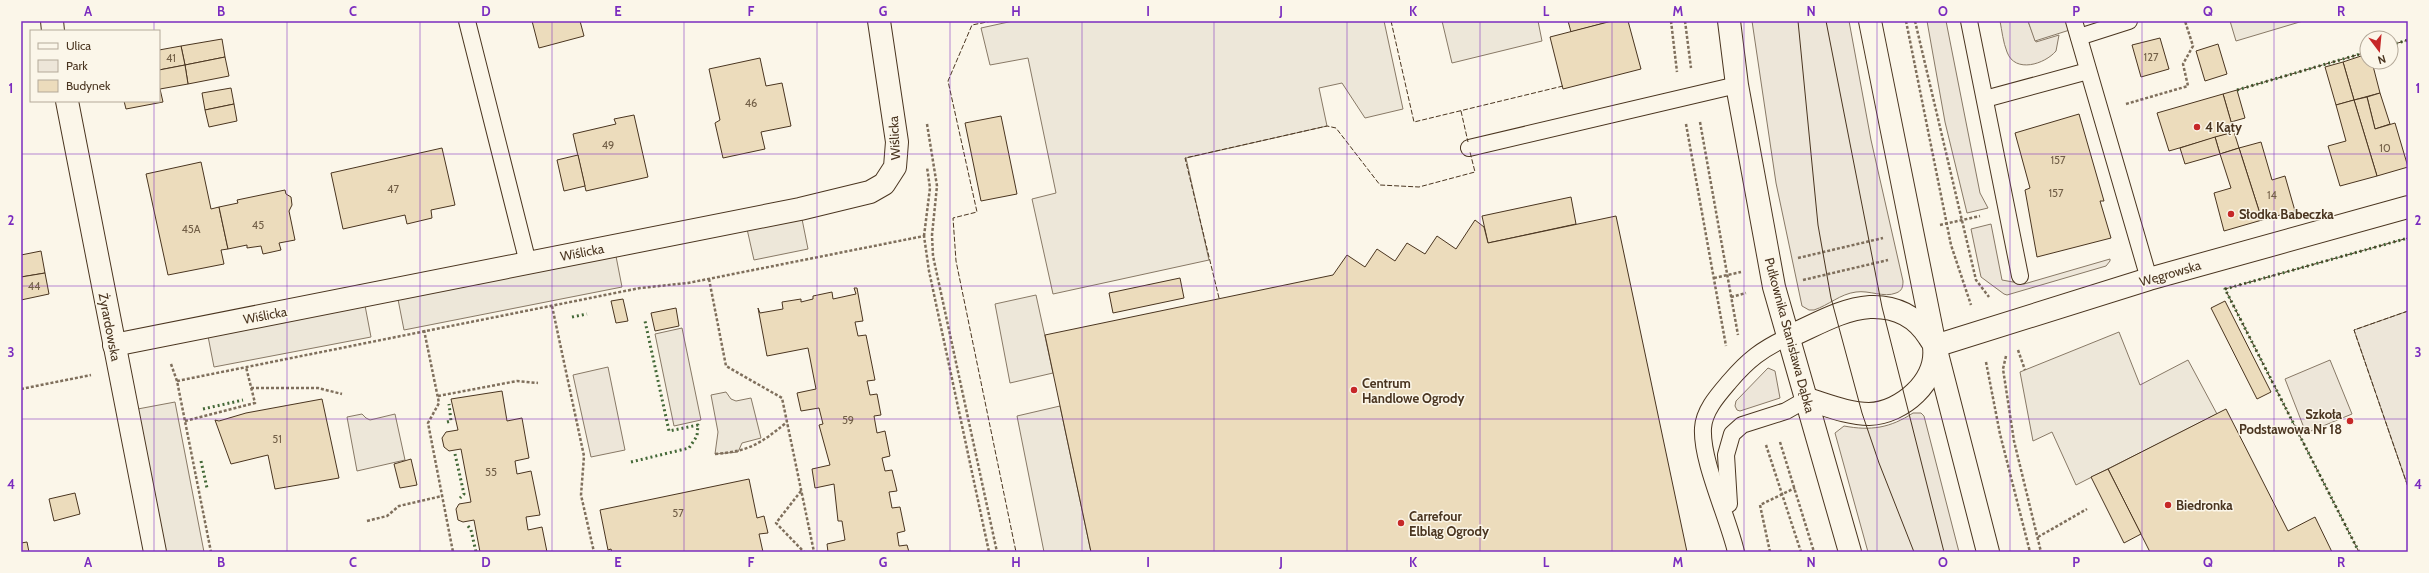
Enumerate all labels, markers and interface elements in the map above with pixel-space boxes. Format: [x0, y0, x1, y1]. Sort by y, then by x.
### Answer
text: A [84, 3, 93, 19]
text: B [217, 3, 225, 19]
text: C [349, 3, 357, 19]
text: D [481, 3, 491, 19]
text: E [614, 3, 622, 19]
text: F [748, 3, 755, 19]
text: G [879, 3, 888, 19]
text: H [1011, 3, 1021, 19]
text: I [1146, 3, 1150, 19]
text: J [1278, 3, 1283, 19]
text: K [1409, 3, 1418, 19]
text: L [1543, 3, 1550, 19]
text: M [1673, 3, 1684, 19]
text: N [1806, 3, 1816, 19]
text: O [1938, 3, 1948, 19]
text: P [2072, 3, 2080, 19]
text: Q [2203, 3, 2213, 19]
text: R [2337, 3, 2345, 19]
legend [30, 30, 160, 102]
north arrow [2359, 30, 2399, 70]
text: Ulica [66, 38, 91, 53]
house number: 127 [2144, 50, 2159, 64]
house number: 41 [166, 51, 176, 65]
text: N [2376, 52, 2387, 67]
text: Park [66, 58, 88, 73]
text: Budynek [66, 78, 111, 93]
text: 1 [9, 80, 13, 96]
text: 1 [2416, 80, 2420, 96]
house number: 46 [745, 96, 757, 110]
street label: Wiślicka [885, 115, 903, 160]
place label: 4 Kąty [2205, 119, 2242, 135]
marker: 4 Kąty [2192, 122, 2202, 132]
house number: 49 [602, 138, 614, 152]
house number: 10 [2379, 141, 2391, 155]
house number: 157 [2050, 153, 2066, 167]
house number: 47 [387, 182, 399, 196]
house number: 157 [2048, 186, 2064, 200]
house number: 14 [2267, 188, 2278, 202]
place label: Słodka Babeczka [2239, 206, 2334, 222]
marker: Słodka Babeczka [2226, 209, 2236, 219]
text: 2 [8, 212, 15, 228]
text: 2 [2415, 212, 2422, 228]
house number: 45 [252, 218, 264, 232]
house number: 45A [181, 222, 201, 236]
street label: Wiślicka [559, 240, 606, 264]
street label: Pułkownika Stanisława Dąbka [1762, 256, 1819, 415]
street label: Węgrowska [2137, 256, 2203, 289]
house number: 44 [28, 279, 41, 293]
street label: Żyrardowska [96, 292, 125, 363]
street label: Wiślicka [242, 303, 289, 327]
text: 3 [7, 344, 15, 360]
text: 3 [2414, 344, 2422, 360]
place label: Centrum Handlowe Ogrody [1362, 375, 1464, 406]
marker: Centrum Handlowe Ogrody [1349, 385, 1359, 395]
place label: Szkoła Podstawowa Nr 18 [2239, 406, 2343, 437]
house number: 59 [842, 413, 854, 427]
marker: Szkoła Podstawowa Nr 18 [2345, 416, 2355, 426]
house number: 51 [272, 432, 282, 446]
house number: 55 [485, 465, 497, 479]
text: 4 [7, 476, 15, 492]
text: 4 [2414, 476, 2422, 492]
place label: Biedronka [2176, 497, 2233, 513]
marker: Biedronka [2163, 500, 2173, 510]
house number: 57 [672, 506, 684, 520]
place label: Carrefour Elbląg Ogrody [1409, 508, 1489, 539]
marker: Carrefour Elbląg Ogrody [1396, 518, 1406, 528]
text: A [84, 554, 93, 570]
text: B [217, 554, 225, 570]
text: C [349, 554, 357, 570]
text: D [481, 554, 491, 570]
text: E [614, 554, 622, 570]
text: F [748, 554, 755, 570]
text: G [879, 554, 888, 570]
text: H [1011, 554, 1021, 570]
text: I [1146, 554, 1150, 570]
text: J [1278, 554, 1283, 570]
text: K [1409, 554, 1418, 570]
text: L [1543, 554, 1550, 570]
text: M [1673, 554, 1684, 570]
text: N [1806, 554, 1816, 570]
text: O [1938, 554, 1948, 570]
text: P [2072, 554, 2080, 570]
text: Q [2203, 554, 2213, 570]
text: R [2337, 554, 2345, 570]

